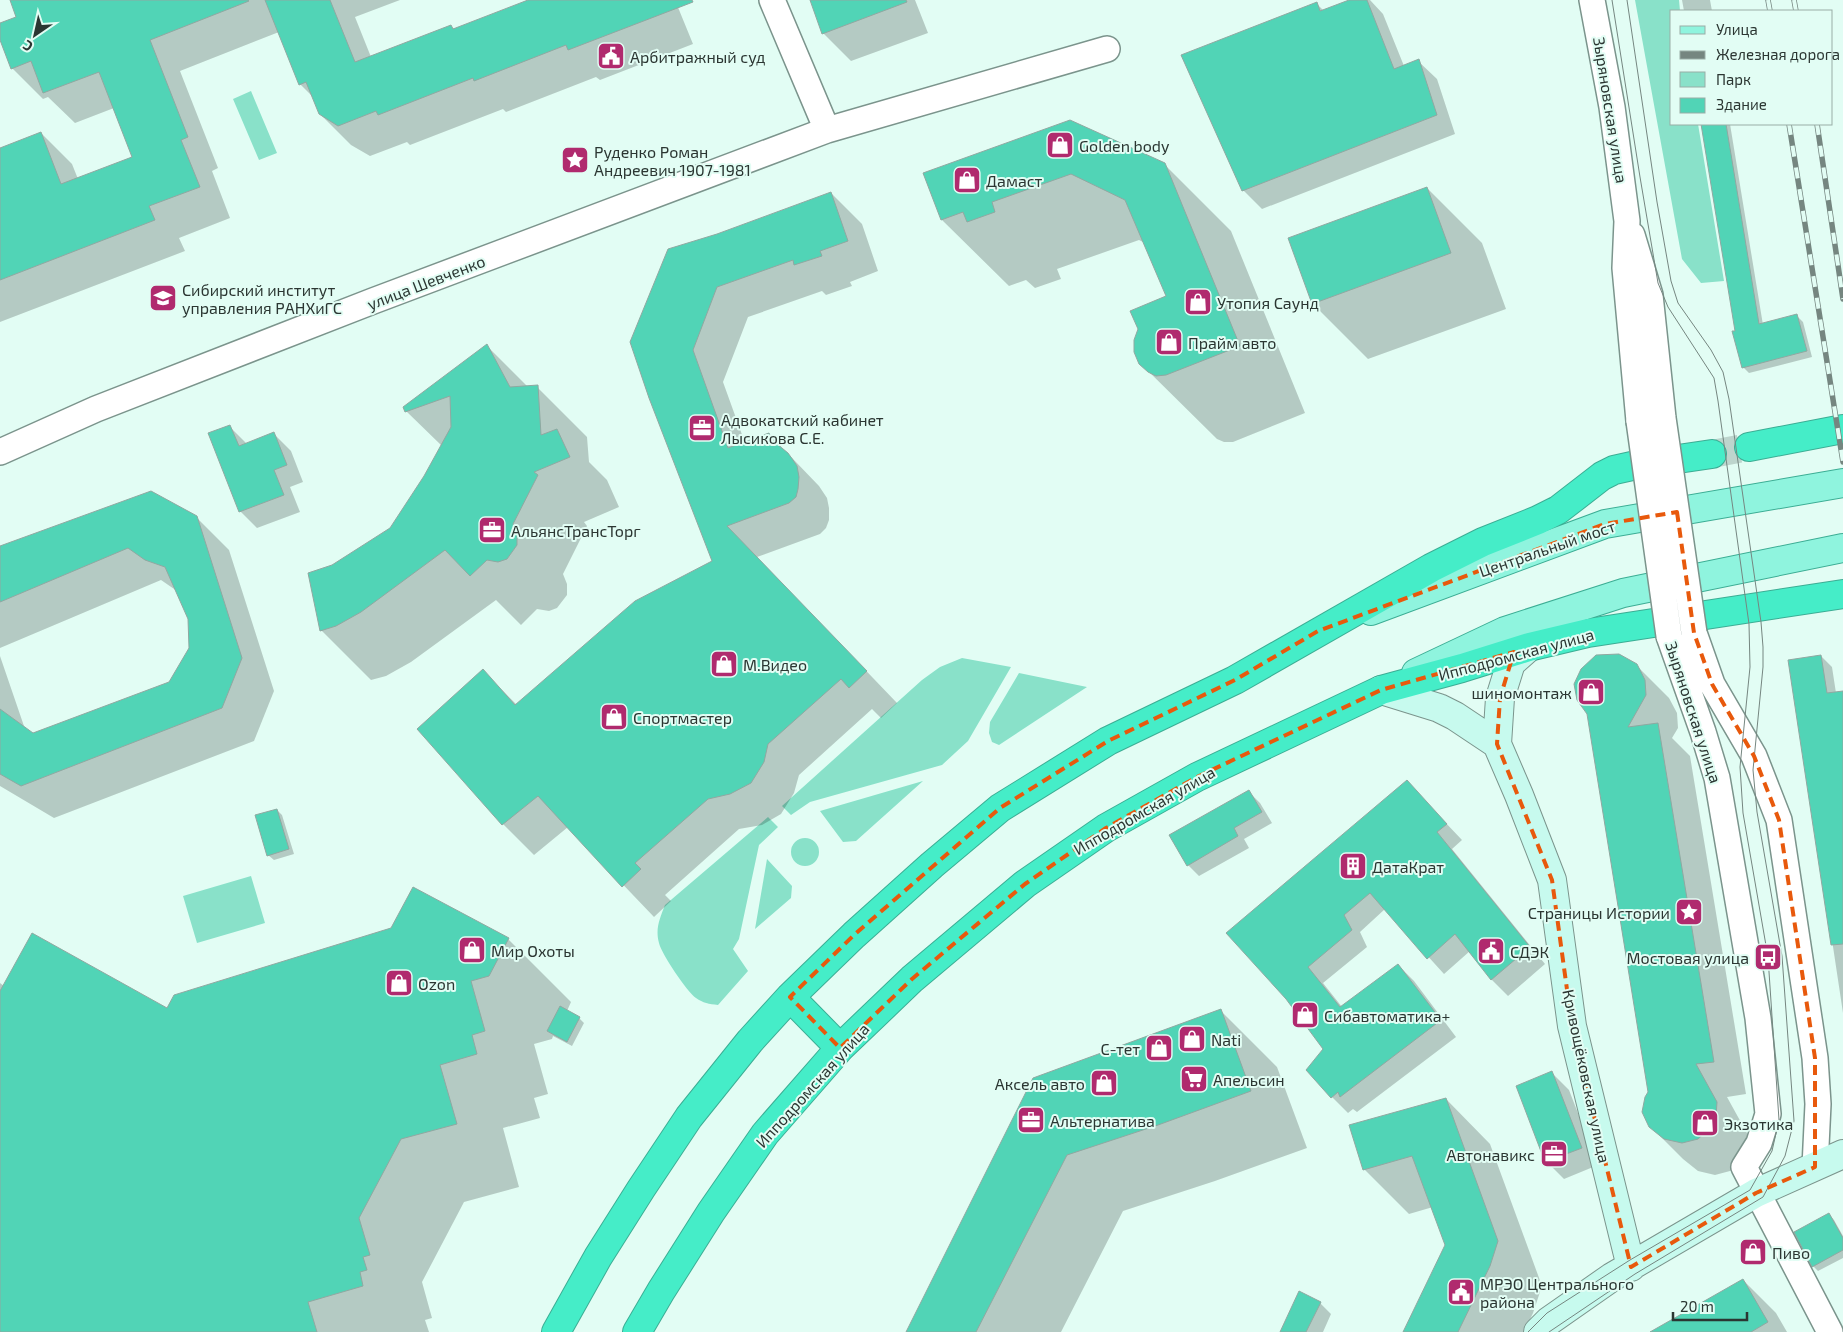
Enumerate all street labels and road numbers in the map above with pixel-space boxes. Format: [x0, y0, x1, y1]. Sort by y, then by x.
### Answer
street label: Зыряновская улица [1589, 35, 1632, 185]
street label: улица Шевченко [364, 251, 488, 314]
street label: Центральный мост [1476, 516, 1618, 580]
street label: Ипподромская улица [1436, 624, 1596, 685]
street label: Зыряновская улица [1661, 639, 1726, 786]
street label: Ипподромская улица [1070, 762, 1219, 859]
street label: Кривощёковская улица [1558, 988, 1615, 1165]
street label: Ипподромская улица [751, 1019, 873, 1152]

